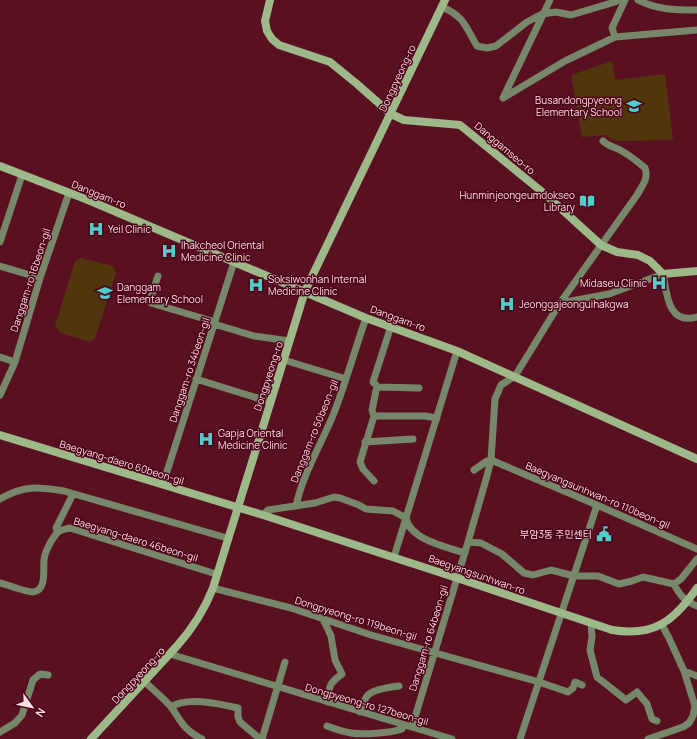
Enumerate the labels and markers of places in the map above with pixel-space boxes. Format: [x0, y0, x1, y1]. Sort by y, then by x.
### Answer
place label: Busandongpyeong Elementary School [535, 93, 622, 119]
school or university icon: Busandongpyeong Elementary School [625, 97, 643, 115]
place label: Hunminjeongeumdokseo Library [459, 188, 576, 214]
library icon: Hunminjeongeumdokseo Library [578, 192, 596, 210]
hospital icon: Yeil Clinic [87, 220, 105, 238]
place label: Yeil Clinic [108, 222, 151, 236]
place label: Ihakcheol Oriental Medicine Clinic [181, 238, 264, 264]
hospital icon: Ihakcheol Oriental Medicine Clinic [160, 242, 178, 260]
place label: Soksiwonhan Internal Medicine Clinic [268, 272, 367, 298]
hospital icon: Midaseu Clinic [650, 274, 668, 292]
hospital icon: Soksiwonhan Internal Medicine Clinic [247, 276, 265, 294]
place label: Midaseu Clinic [580, 276, 647, 290]
place label: Danggam Elementary School [117, 280, 203, 306]
school or university icon: Danggam Elementary School [96, 284, 114, 302]
hospital icon: Jeonggajeonguihakgwa [498, 295, 516, 313]
place label: Jeonggajeonguihakgwa [519, 297, 628, 311]
place label: Gapja Oriental Medicine Clinic [218, 426, 288, 452]
hospital icon: Gapja Oriental Medicine Clinic [197, 430, 215, 448]
public building icon: 부암3동 주민센터 [595, 525, 613, 543]
place label: 부암3동 주민센터 [520, 527, 592, 541]

